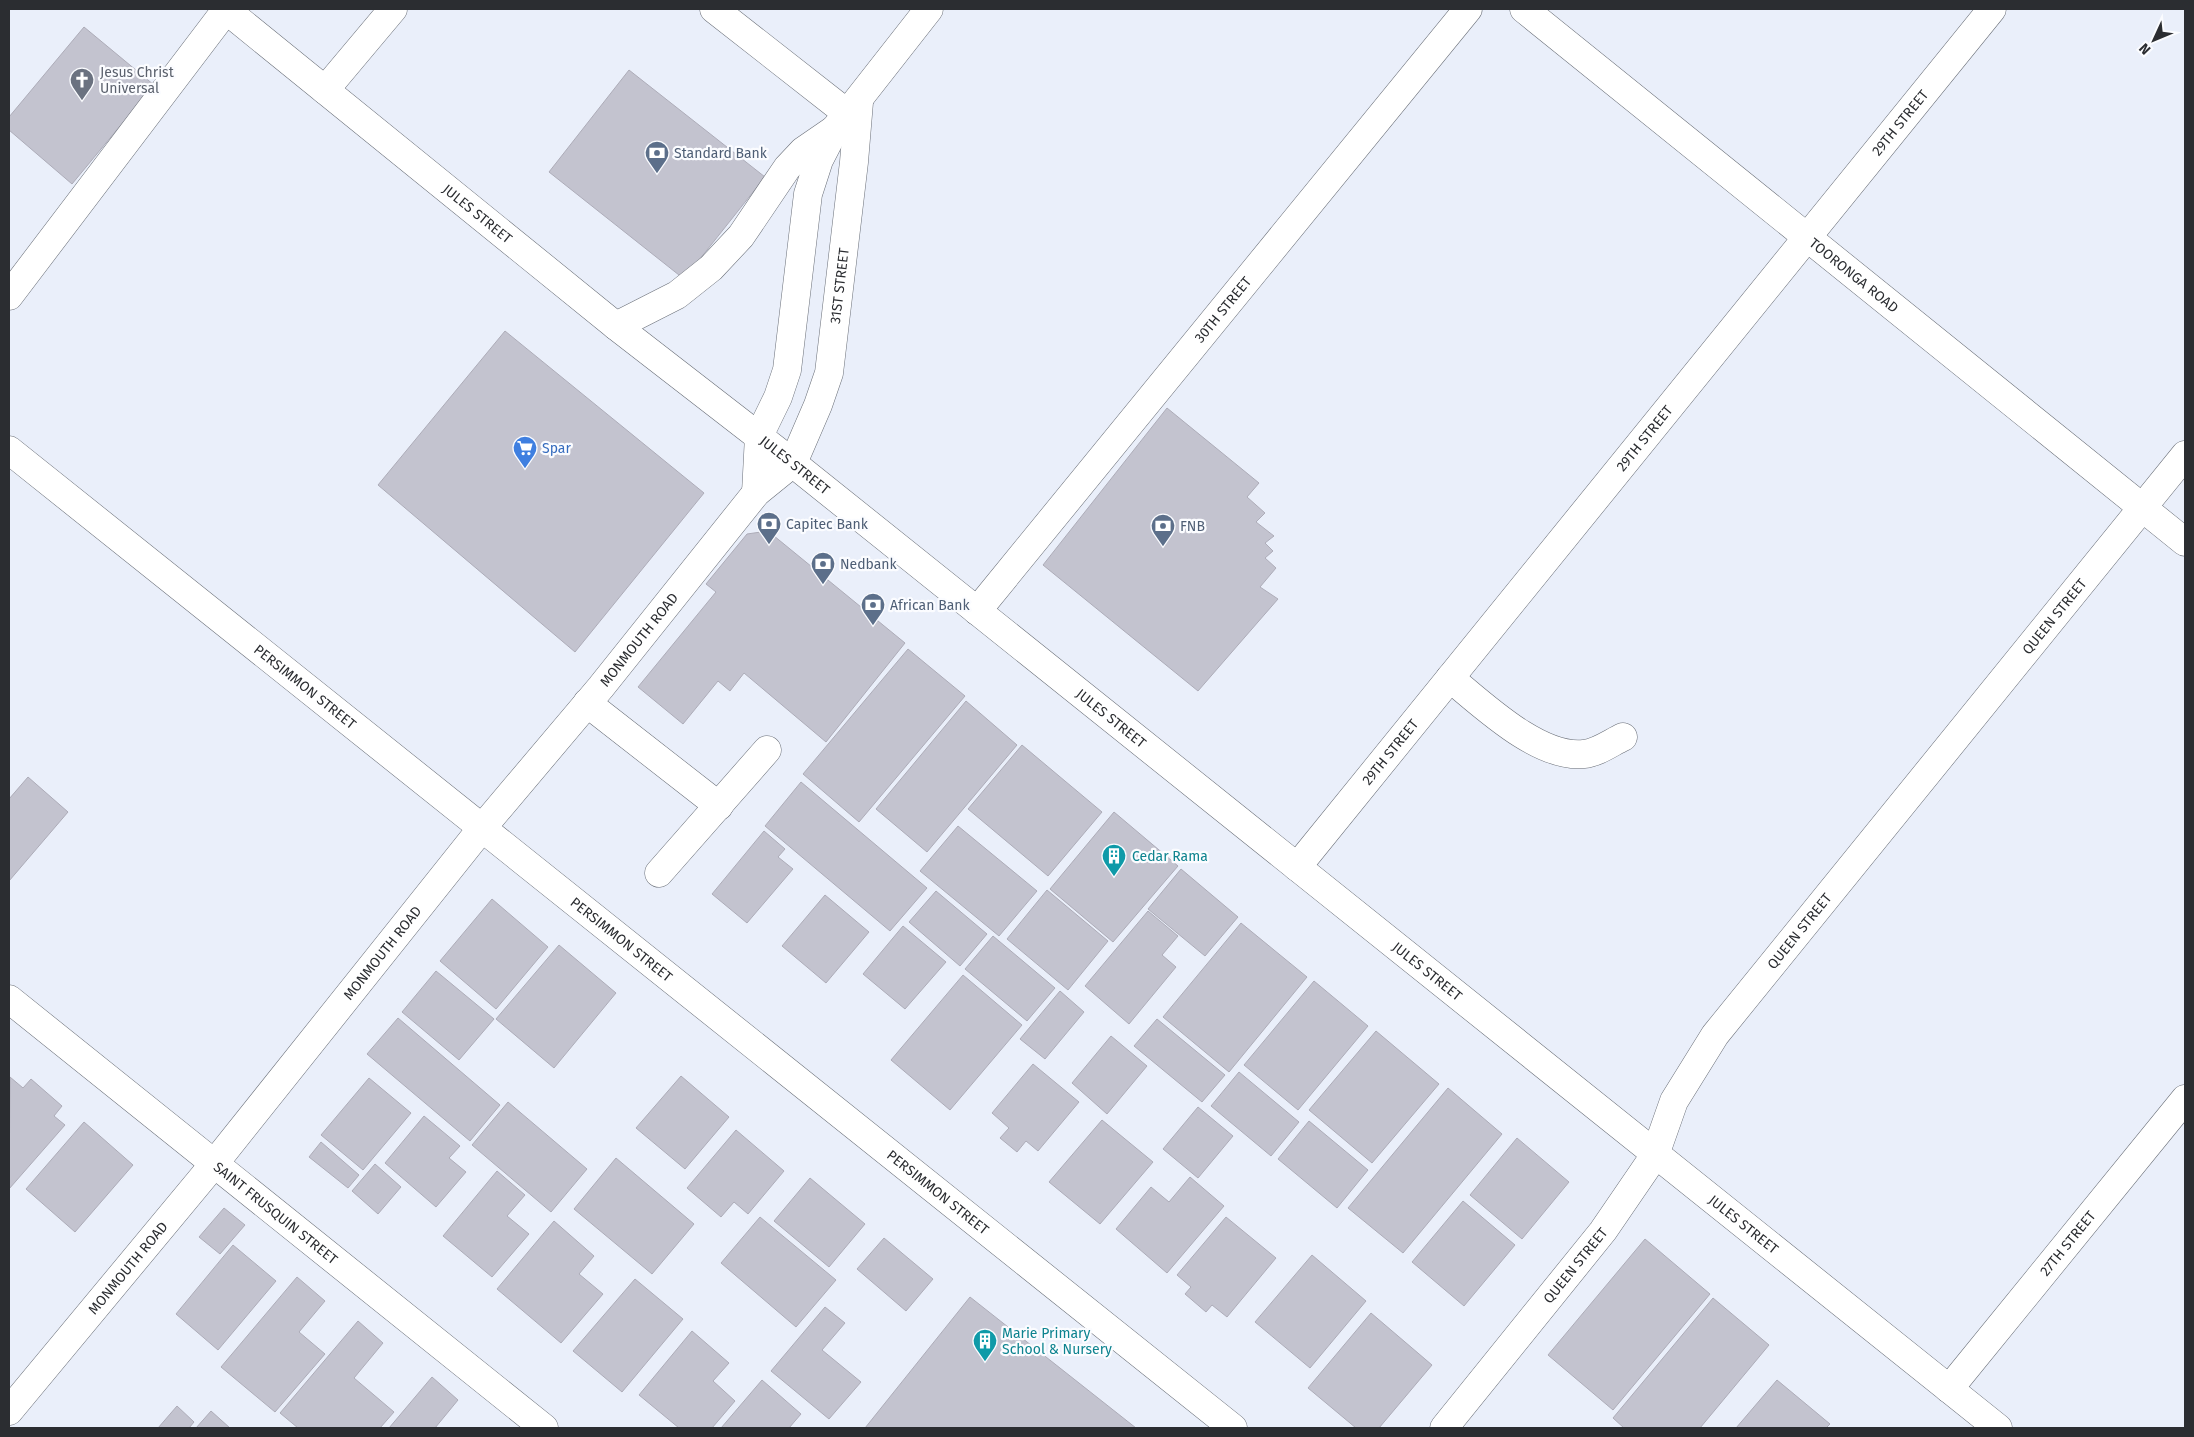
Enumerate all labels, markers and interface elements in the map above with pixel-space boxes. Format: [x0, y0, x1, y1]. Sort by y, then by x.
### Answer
north arrow [2129, 15, 2179, 65]
text: N [2136, 39, 2154, 58]
place label: Jesus Christ Universal [100, 64, 175, 97]
church icon: Jesus Christ Universal [69, 67, 95, 101]
street label: 29TH STREET [1868, 86, 1932, 159]
bank icon: Standard Bank [644, 140, 670, 174]
place label: Standard Bank [674, 145, 768, 162]
street label: JULES STREET [439, 180, 516, 247]
street label: TOORONGA ROAD [1806, 234, 1902, 316]
street label: 31ST STREET [826, 246, 852, 325]
street label: 30TH STREET [1191, 273, 1255, 346]
street label: 29TH STREET [1613, 401, 1677, 474]
street label: JULES STREET [757, 432, 834, 499]
supermarket icon: Spar [512, 435, 538, 469]
place label: Spar [542, 440, 571, 457]
bank icon: Capitec Bank [756, 511, 782, 545]
bank icon: FNB [1150, 513, 1176, 547]
place label: Capitec Bank [786, 516, 869, 533]
place label: FNB [1180, 518, 1205, 535]
bank icon: Nedbank [810, 551, 836, 585]
place label: Nedbank [840, 556, 898, 573]
street label: QUEEN STREET [2018, 574, 2090, 658]
street label: MONMOUTH ROAD [596, 589, 682, 690]
bank icon: African Bank [860, 592, 886, 626]
place label: African Bank [890, 597, 970, 614]
street label: PERSIMMON STREET [251, 641, 360, 733]
street label: JULES STREET [1073, 685, 1150, 752]
street label: 29TH STREET [1358, 715, 1422, 788]
building icon: Cedar Rama [1101, 843, 1127, 877]
place label: Cedar Rama [1132, 848, 1208, 865]
street label: QUEEN STREET [1764, 889, 1835, 972]
street label: PERSIMMON STREET [567, 894, 677, 986]
street label: MONMOUTH ROAD [340, 903, 425, 1003]
street label: JULES STREET [1389, 938, 1466, 1005]
street label: PERSIMMON STREET [883, 1146, 993, 1239]
street label: SAINT FRUSQUIN STREET [210, 1158, 342, 1268]
street label: JULES STREET [1705, 1191, 1782, 1258]
street label: 27TH STREET [2036, 1207, 2100, 1279]
street label: MONMOUTH ROAD [84, 1218, 171, 1318]
street label: QUEEN STREET [1540, 1223, 1611, 1307]
place label: Marie Primary School & Nursery [1002, 1325, 1112, 1358]
building icon: Marie Primary School & Nursery [972, 1328, 998, 1362]

